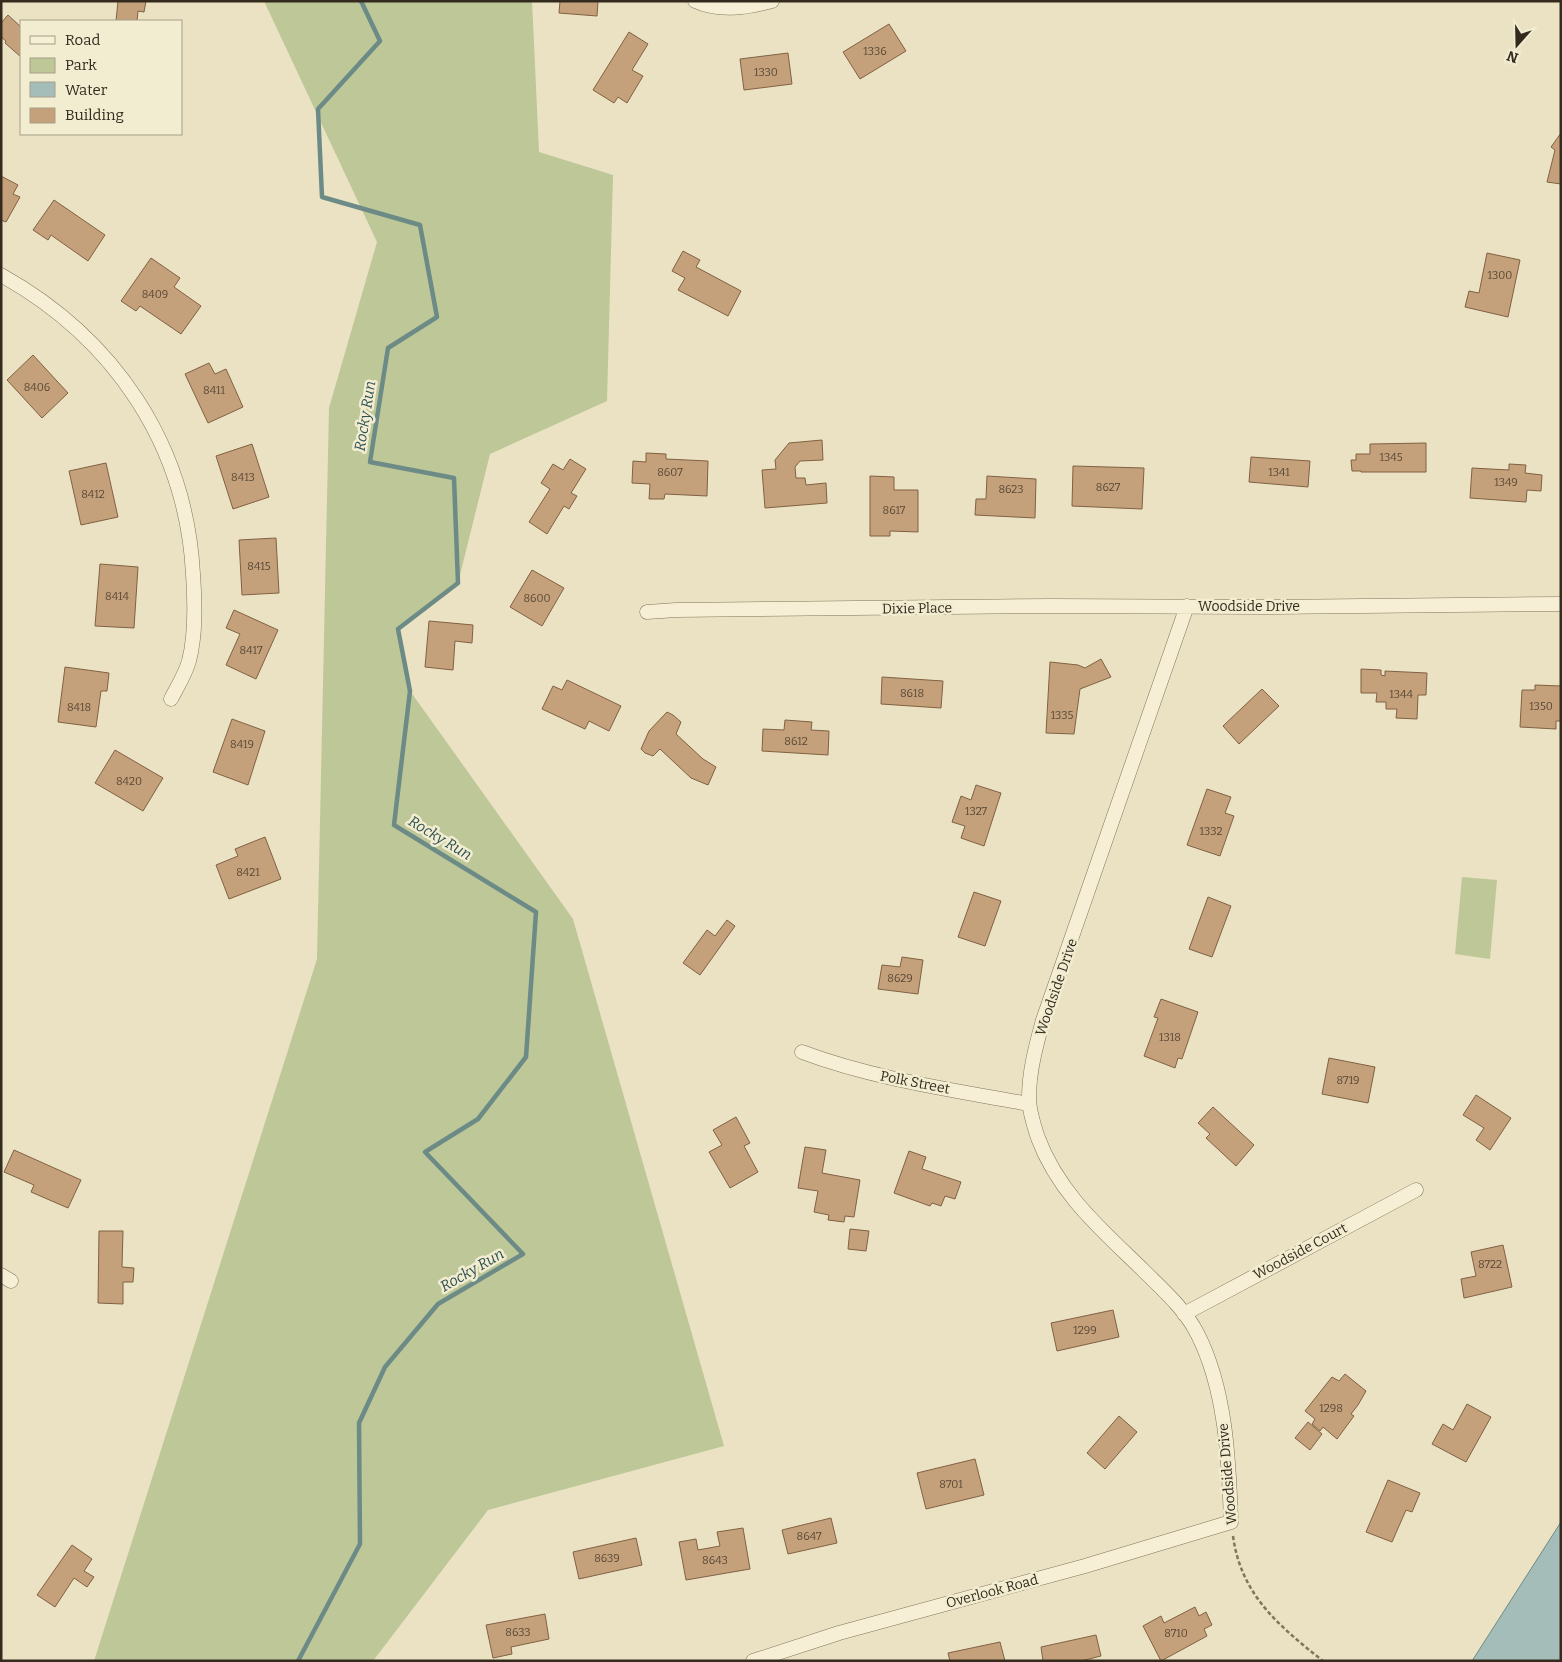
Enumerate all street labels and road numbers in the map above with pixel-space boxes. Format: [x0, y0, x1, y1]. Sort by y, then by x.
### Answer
street label: Woodside Drive [1198, 598, 1300, 615]
street label: Dixie Place [882, 599, 952, 618]
street label: Woodside Drive [1032, 936, 1081, 1038]
street label: Polk Street [879, 1067, 951, 1098]
street label: Woodside Court [1250, 1220, 1350, 1283]
street label: Woodside Drive [1215, 1422, 1240, 1525]
street label: Overlook Road [944, 1571, 1040, 1612]

